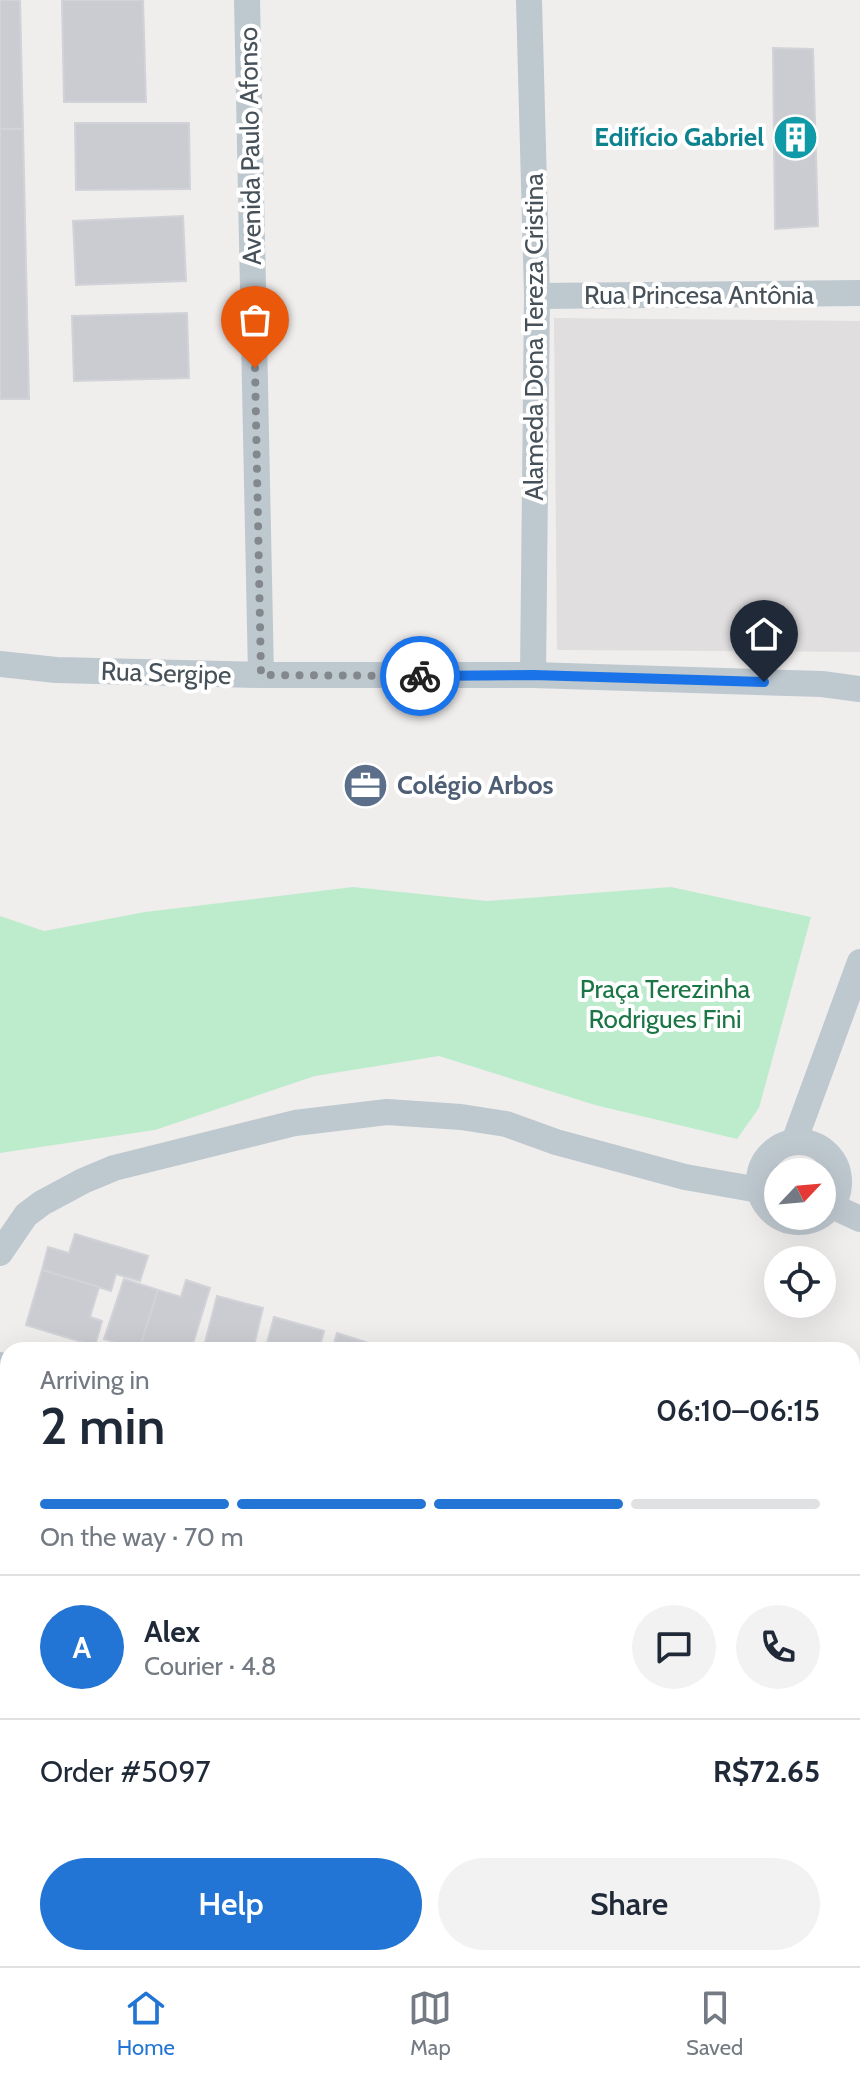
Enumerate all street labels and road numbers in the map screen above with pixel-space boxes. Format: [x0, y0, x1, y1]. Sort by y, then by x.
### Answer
street label: Avenida Paulo Afonso [232, 27, 268, 265]
street label: Alameda Dona Tereza Cristina [518, 173, 550, 501]
street label: Rua Princesa Antônia [584, 279, 815, 311]
street label: Rua Sergipe [100, 655, 232, 691]

